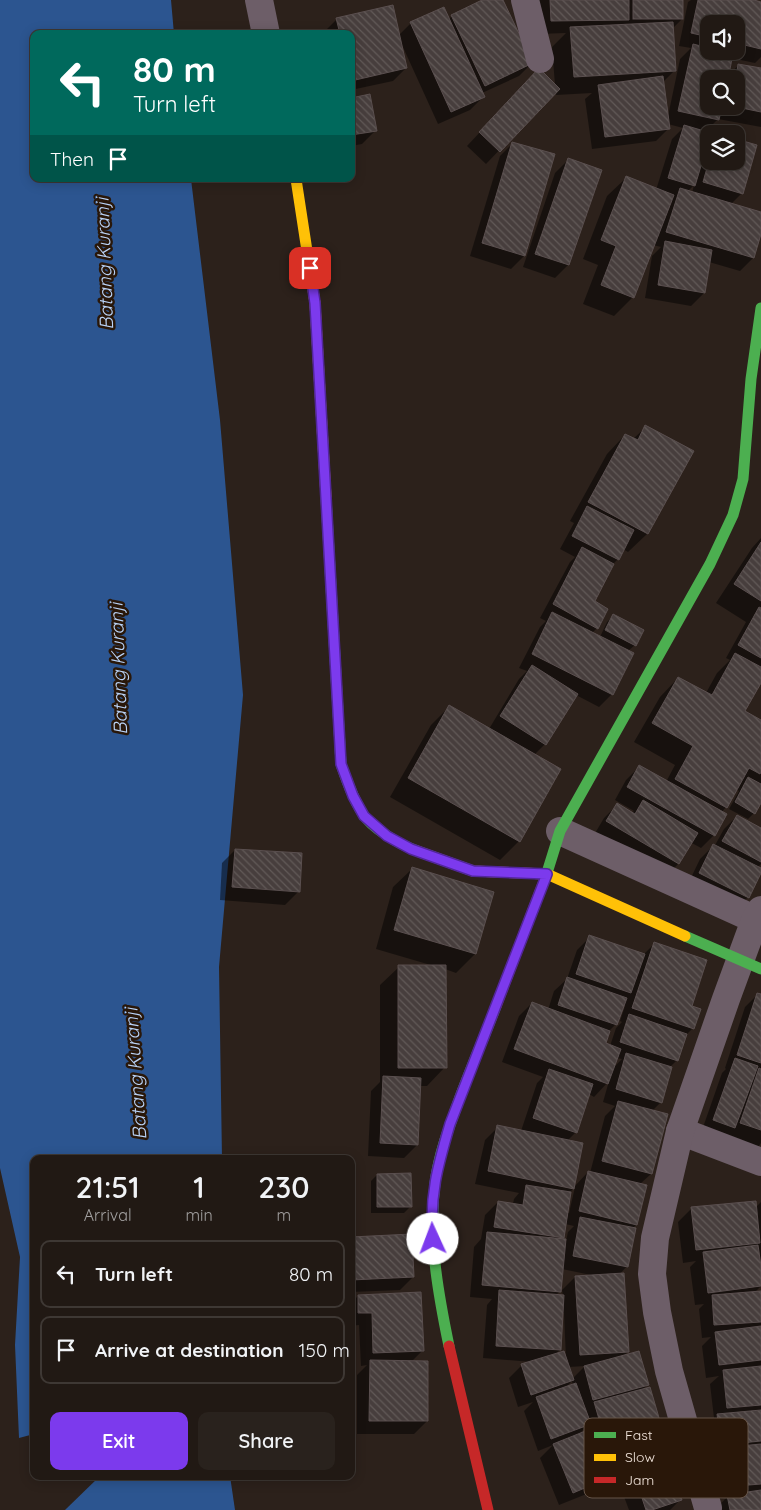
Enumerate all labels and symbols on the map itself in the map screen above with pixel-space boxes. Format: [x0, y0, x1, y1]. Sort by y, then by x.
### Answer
water label: Batang Kuranji [90, 196, 118, 330]
pin [289, 247, 331, 289]
water label: Batang Kuranji [104, 601, 132, 735]
water label: Batang Kuranji [118, 1005, 152, 1141]
position arrow [406, 1212, 458, 1264]
legend [584, 1418, 748, 1498]
text: Fast [625, 1426, 653, 1444]
text: Slow [625, 1448, 655, 1466]
text: Jam [625, 1471, 654, 1489]

